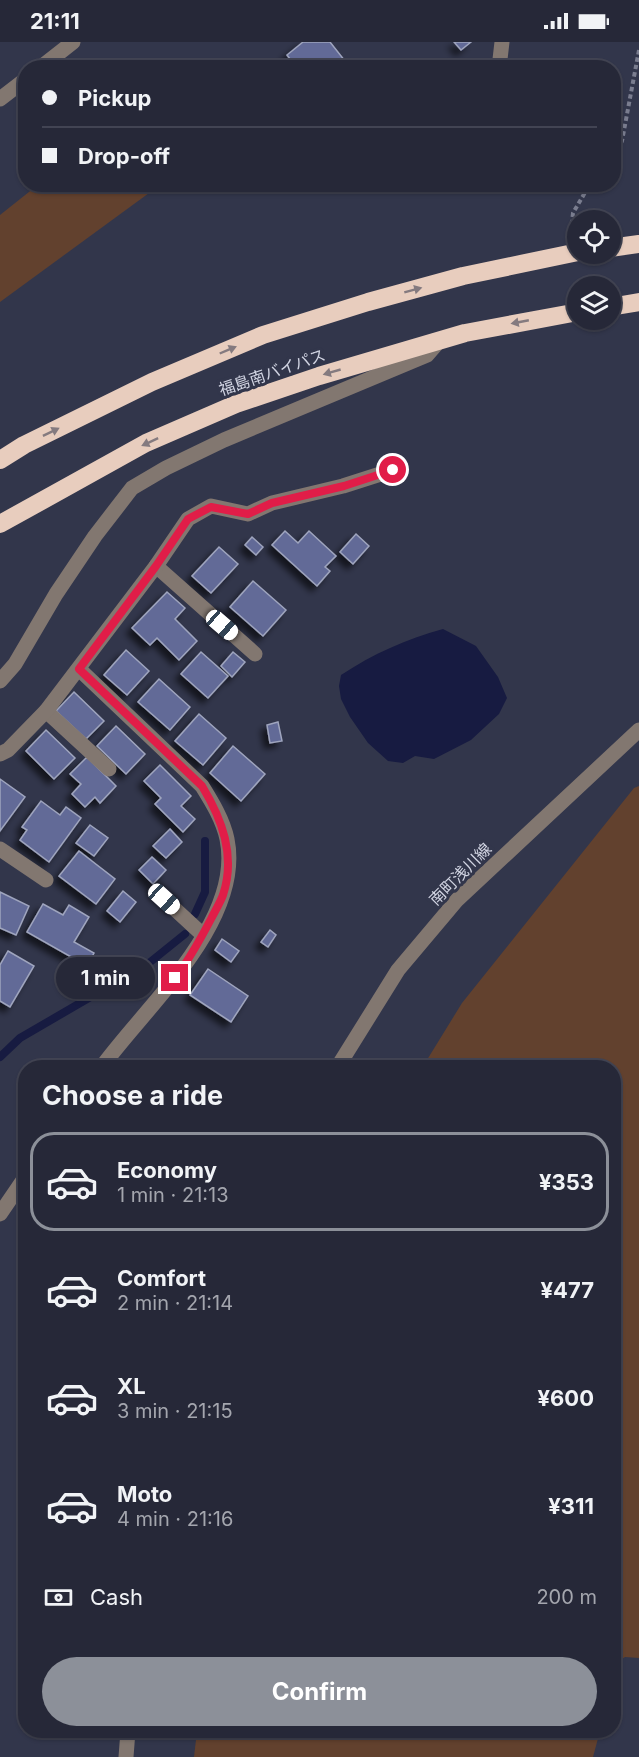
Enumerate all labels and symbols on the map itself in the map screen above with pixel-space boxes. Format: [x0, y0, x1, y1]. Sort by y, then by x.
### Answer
one-way arrow [404, 284, 423, 294]
one-way arrow [510, 318, 529, 327]
street label: 福島南バイパス [216, 344, 328, 400]
one-way arrow [220, 345, 238, 355]
one-way arrow [323, 368, 341, 377]
one-way arrow [43, 427, 60, 436]
one-way arrow [141, 438, 158, 447]
route start [379, 456, 406, 483]
car [203, 606, 241, 644]
street label: 南町浅川線 [425, 839, 495, 909]
car [145, 880, 183, 918]
callout: 1 min [55, 957, 154, 999]
route end [161, 964, 188, 991]

